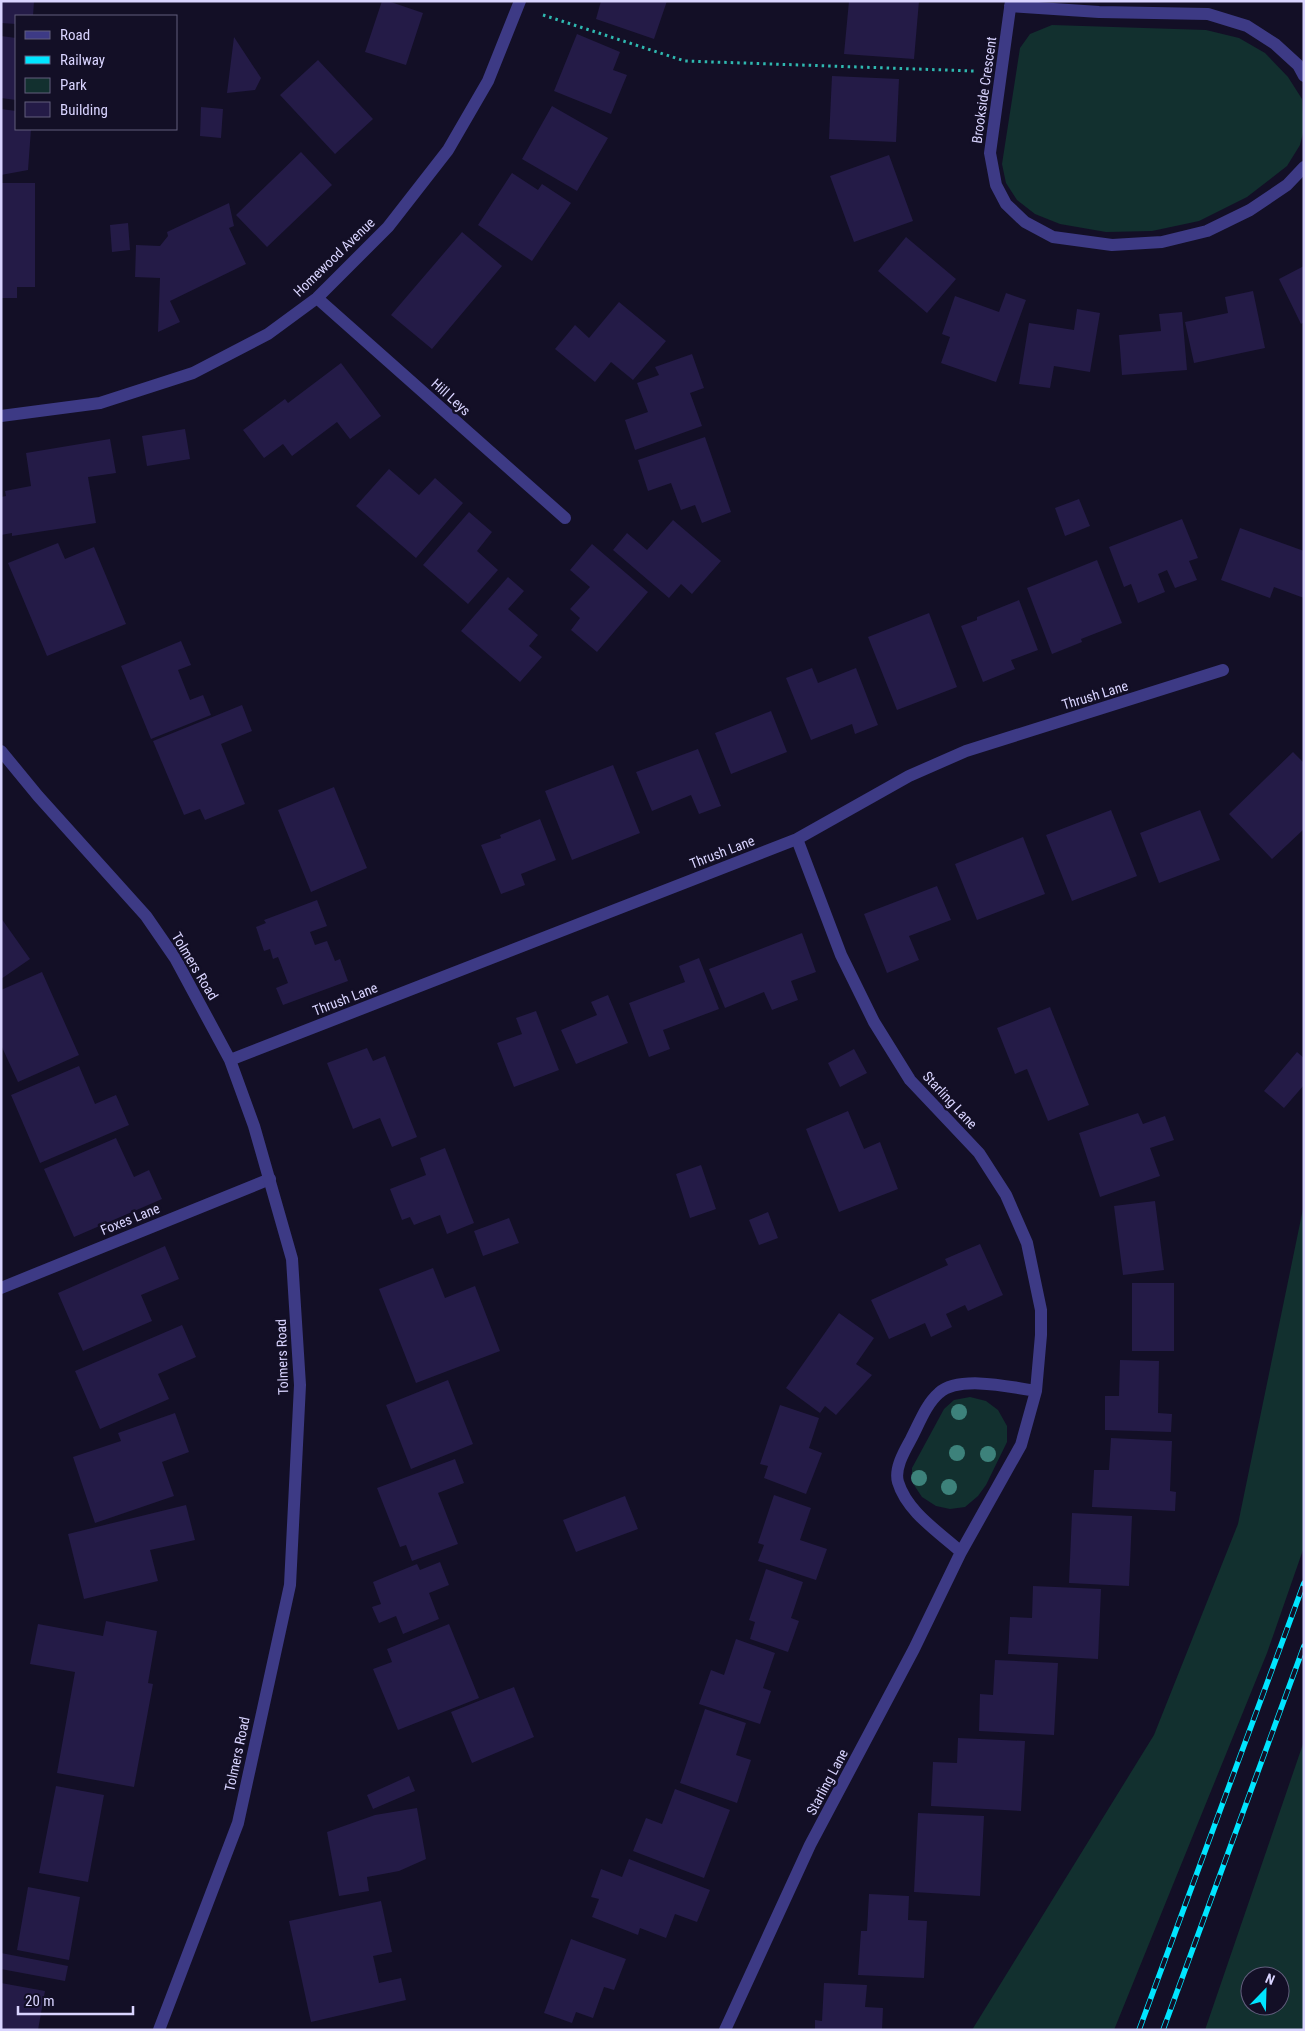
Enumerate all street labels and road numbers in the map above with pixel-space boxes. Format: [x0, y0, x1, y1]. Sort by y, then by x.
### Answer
street label: Brookside Crescent [969, 36, 999, 144]
street label: Homewood Avenue [290, 214, 378, 300]
street label: Hill Leys [428, 375, 474, 419]
street label: Thrush Lane [1060, 677, 1130, 713]
street label: Thrush Lane [687, 832, 757, 872]
street label: Tolmers Road [169, 929, 221, 1003]
street label: Thrush Lane [310, 979, 380, 1019]
street label: Starling Lane [919, 1068, 981, 1132]
street label: Foxes Lane [98, 1200, 162, 1238]
street label: Tolmers Road [273, 1319, 291, 1395]
street label: Tolmers Road [221, 1715, 253, 1793]
street label: Starling Lane [803, 1746, 851, 1818]

